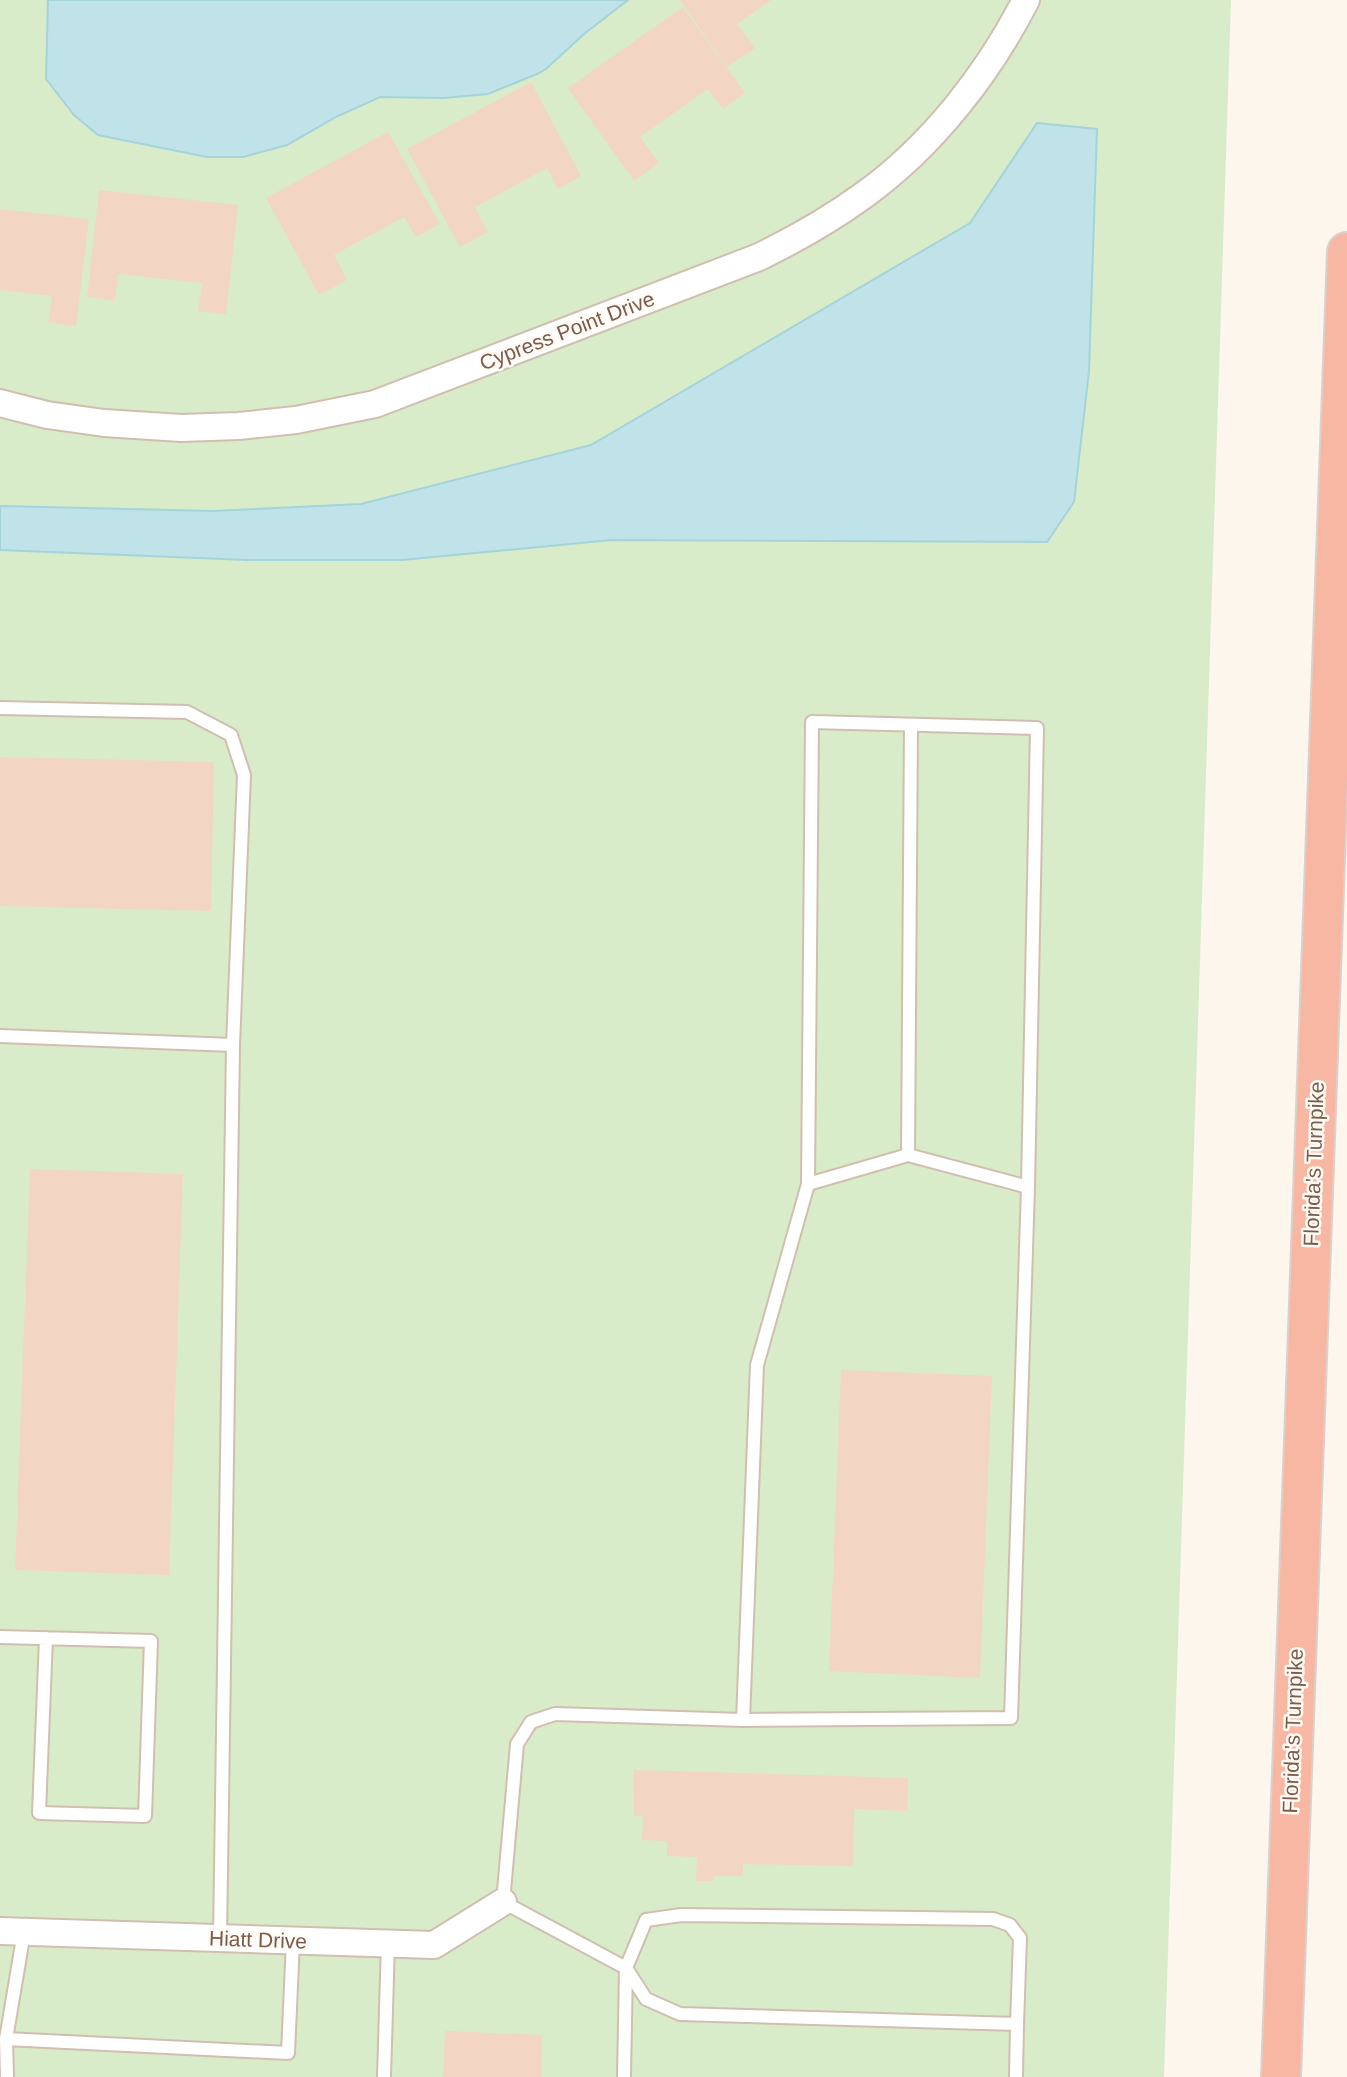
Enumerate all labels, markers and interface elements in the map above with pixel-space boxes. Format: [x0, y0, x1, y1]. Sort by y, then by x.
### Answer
street label: Cypress Point Drive [476, 287, 658, 375]
street label: Florida's Turnpike [1299, 1081, 1328, 1247]
street label: Florida's Turnpike [1278, 1648, 1307, 1814]
street label: Hiatt Drive [209, 1926, 307, 1953]

